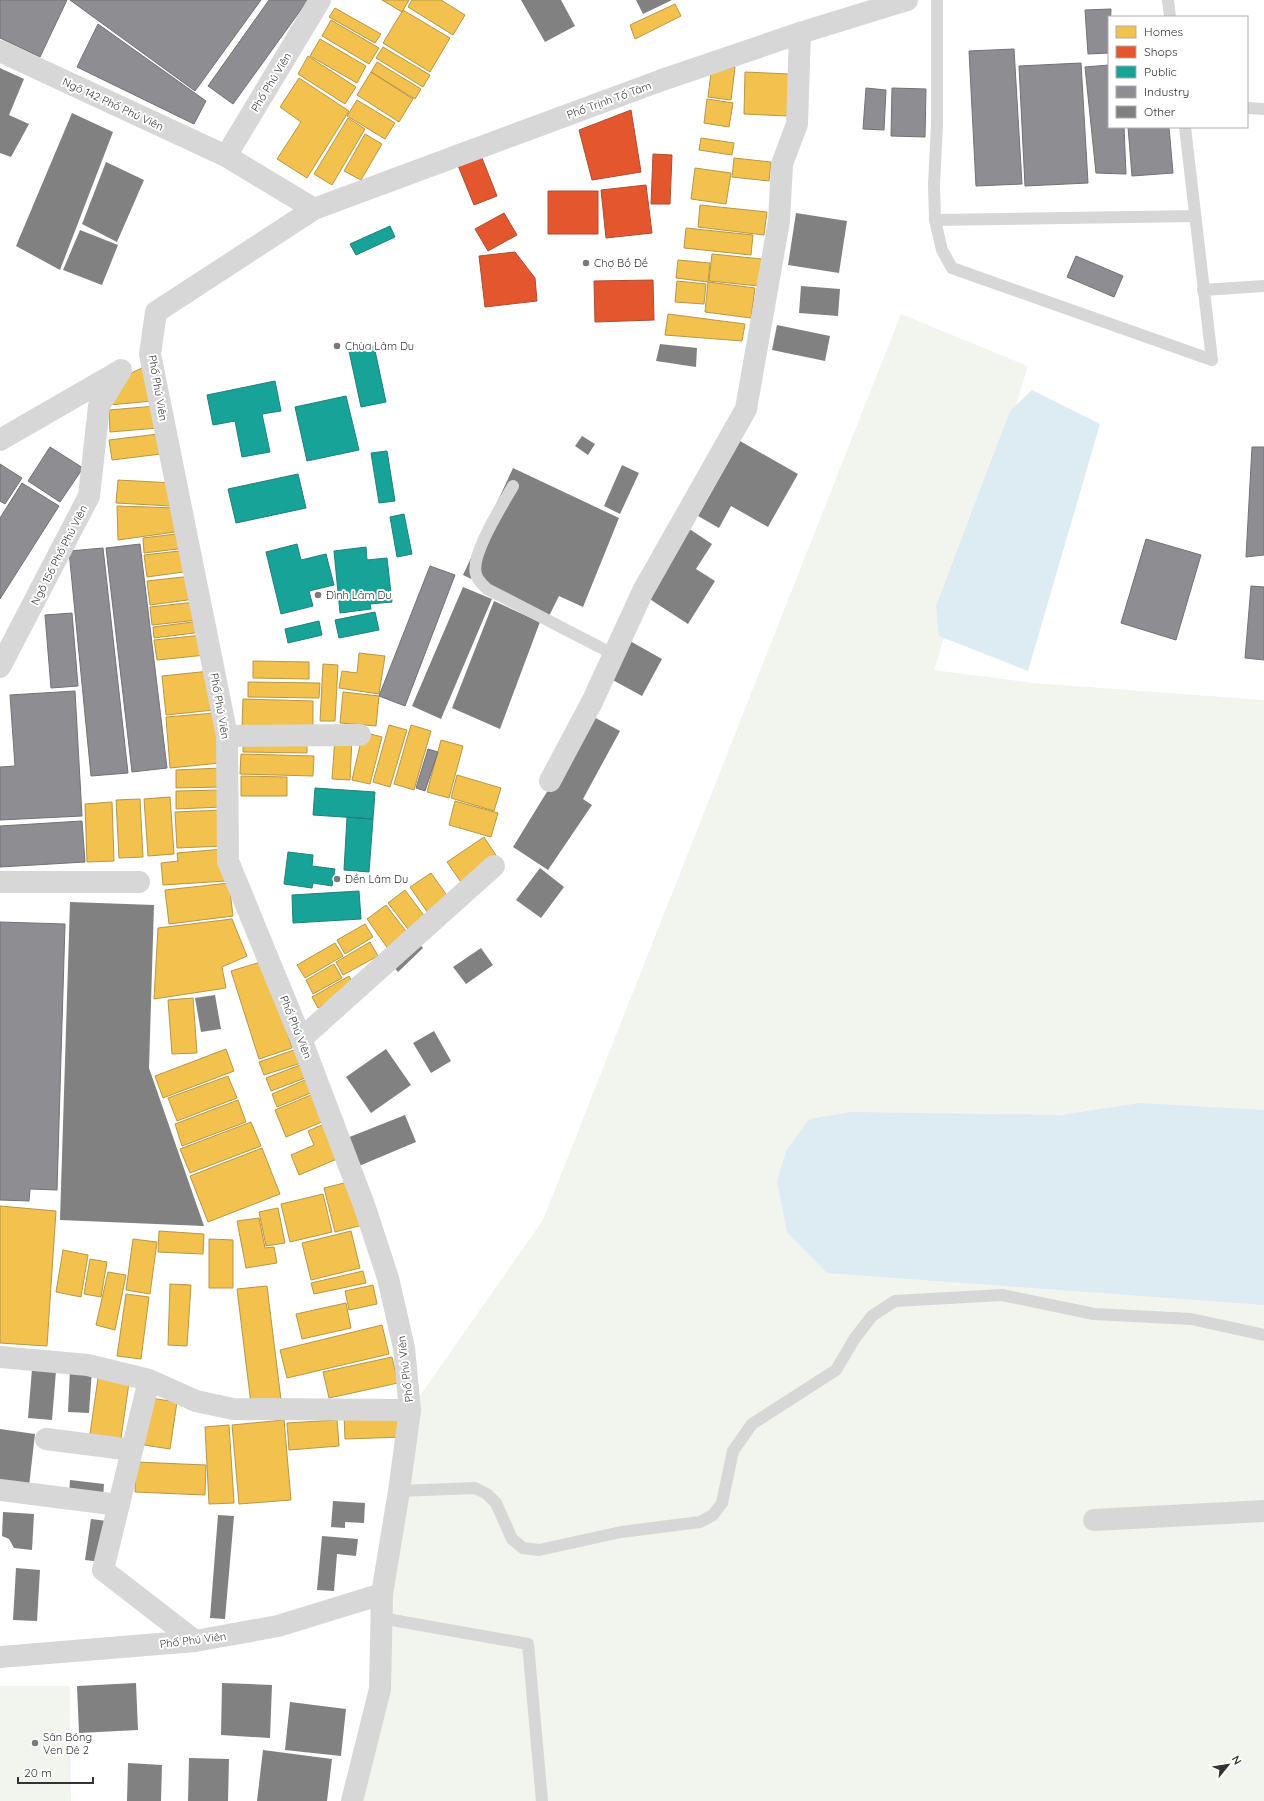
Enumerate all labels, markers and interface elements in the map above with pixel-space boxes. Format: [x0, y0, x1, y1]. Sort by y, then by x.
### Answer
legend [1108, 16, 1248, 128]
text: Homes [1144, 24, 1184, 39]
text: Shops [1144, 44, 1178, 59]
street label: Phố Phú Viên [248, 50, 294, 114]
text: Public [1144, 64, 1177, 79]
street label: Ngõ 142 Phố Phú Viên [60, 74, 166, 134]
street label: Phố Trịnh Tố Tâm [565, 78, 653, 122]
text: Industry [1144, 84, 1189, 99]
text: Other [1144, 104, 1176, 119]
place label: Chợ Bồ Đề [594, 256, 648, 270]
marker: Chợ Bồ Đề [581, 258, 591, 268]
place label: Chùa Lâm Du [345, 339, 414, 353]
marker: Chùa Lâm Du [332, 341, 342, 351]
street label: Phố Phú Viên [145, 354, 171, 422]
street label: Ngõ 156 Phố Phú Viên [28, 503, 90, 607]
place label: Đình Lâm Du [326, 588, 392, 602]
marker: Đình Lâm Du [313, 590, 323, 600]
street label: Phố Phú Viên [207, 672, 233, 740]
place label: Đền Lâm Du [345, 872, 408, 886]
marker: Đền Lâm Du [332, 874, 342, 884]
street label: Phố Phú Viên [277, 993, 315, 1061]
street label: Phố Phú Viên [394, 1335, 416, 1403]
street label: Phố Phú Viên [159, 1629, 227, 1651]
place label: Sân Bóng Ven Đê 2 [43, 1730, 92, 1757]
marker: Sân Bóng Ven Đê 2 [30, 1738, 40, 1748]
north arrow [1208, 1745, 1248, 1785]
text: N [1229, 1753, 1245, 1767]
scale bar [18, 1759, 93, 1785]
text: 20 m [24, 1765, 52, 1780]

